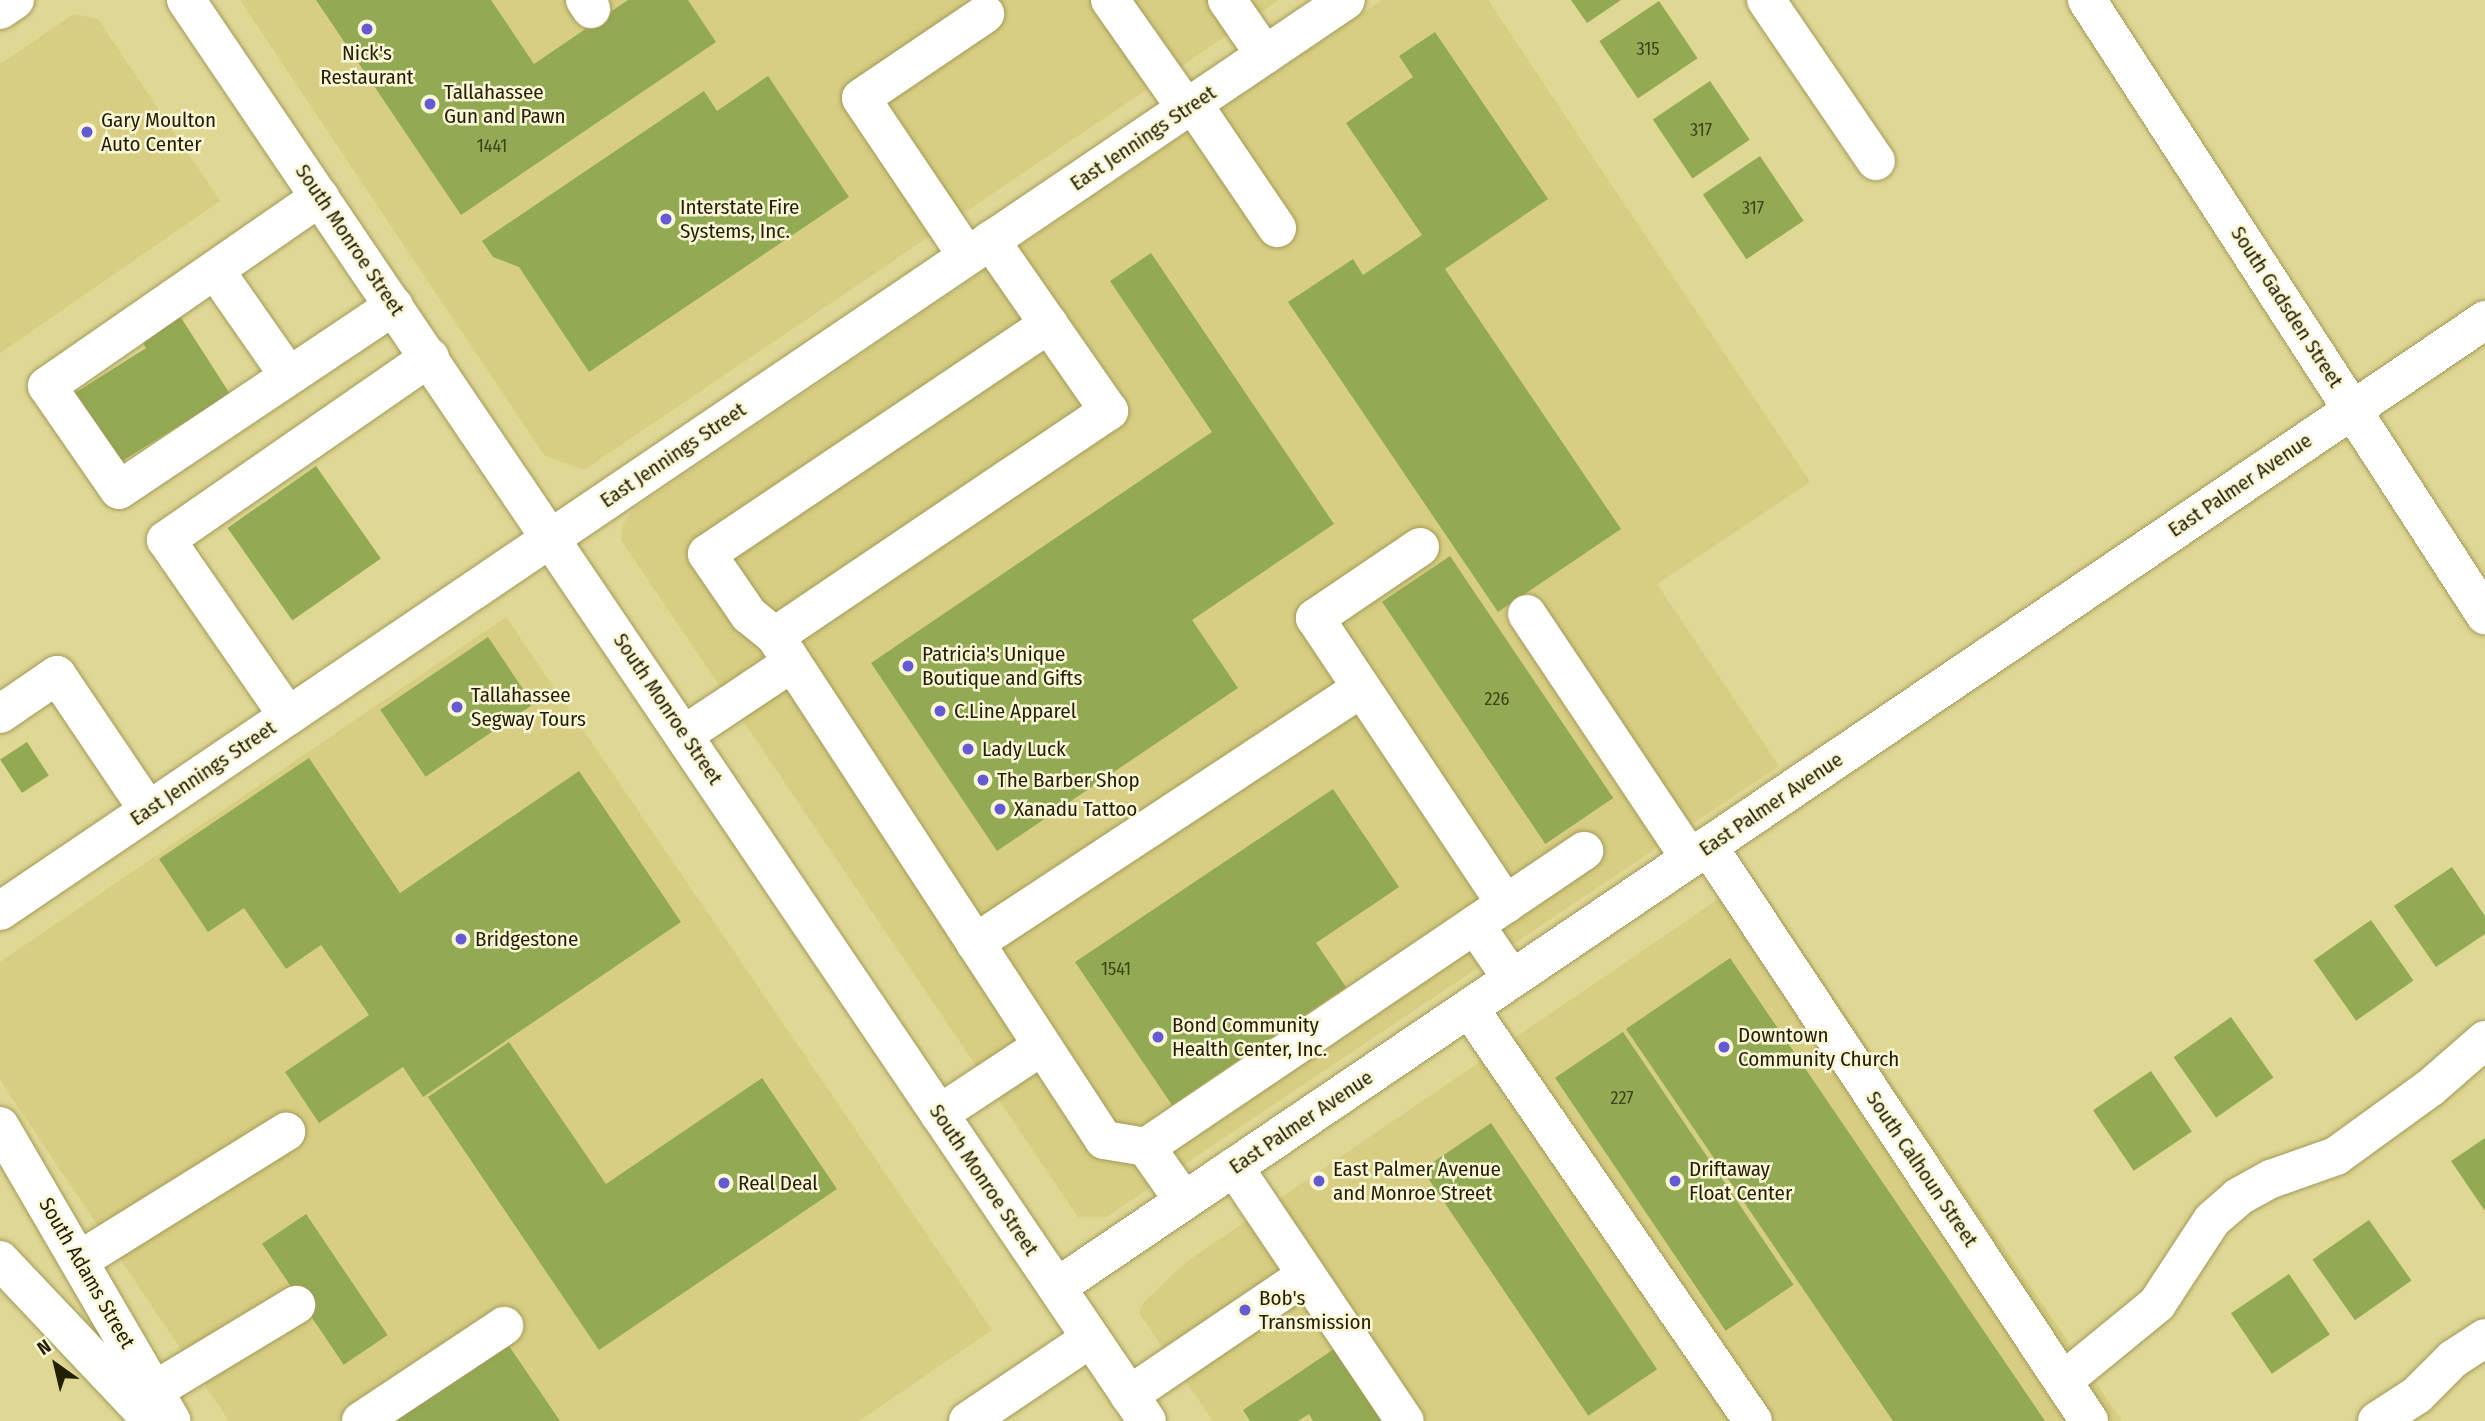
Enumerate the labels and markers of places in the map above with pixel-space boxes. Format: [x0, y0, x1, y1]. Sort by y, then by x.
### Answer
marker: Nick's Restaurant [359, 21, 375, 37]
place label: Nick's Restaurant [320, 40, 414, 90]
place label: Tallahassee Gun and Pawn [444, 79, 565, 129]
marker: Tallahassee Gun and Pawn [422, 96, 438, 112]
place label: Gary Moulton Auto Center [101, 107, 216, 157]
marker: Gary Moulton Auto Center [79, 124, 95, 140]
place label: Interstate Fire Systems, Inc. [680, 194, 799, 244]
marker: Interstate Fire Systems, Inc. [658, 211, 674, 227]
place label: Patricia's Unique Boutique and Gifts [922, 641, 1082, 691]
marker: Patricia's Unique Boutique and Gifts [900, 658, 916, 674]
place label: Tallahassee Segway Tours [471, 682, 586, 732]
place label: C.Line Apparel [954, 698, 1076, 724]
marker: Tallahassee Segway Tours [449, 699, 465, 715]
marker: C.Line Apparel [932, 703, 948, 719]
place label: Lady Luck [982, 736, 1066, 762]
marker: Lady Luck [960, 741, 976, 757]
place label: The Barber Shop [997, 767, 1140, 793]
marker: The Barber Shop [975, 772, 991, 788]
place label: Xanadu Tattoo [1014, 796, 1137, 822]
marker: Xanadu Tattoo [992, 801, 1008, 817]
place label: Bridgestone [475, 926, 578, 952]
marker: Bridgestone [453, 931, 469, 947]
place label: Bond Community Health Center, Inc. [1172, 1012, 1327, 1062]
place label: Downtown Community Church [1738, 1022, 1899, 1072]
marker: Bond Community Health Center, Inc. [1150, 1029, 1166, 1045]
marker: Downtown Community Church [1716, 1039, 1732, 1055]
place label: East Palmer Avenue and Monroe Street [1333, 1156, 1501, 1206]
place label: Driftaway Float Center [1689, 1156, 1792, 1206]
place label: Real Deal [738, 1170, 818, 1196]
marker: East Palmer Avenue and Monroe Street [1311, 1173, 1327, 1189]
marker: Driftaway Float Center [1667, 1173, 1683, 1189]
marker: Real Deal [716, 1175, 732, 1191]
place label: Bob's Transmission [1259, 1285, 1372, 1335]
marker: Bob's Transmission [1237, 1302, 1253, 1318]

